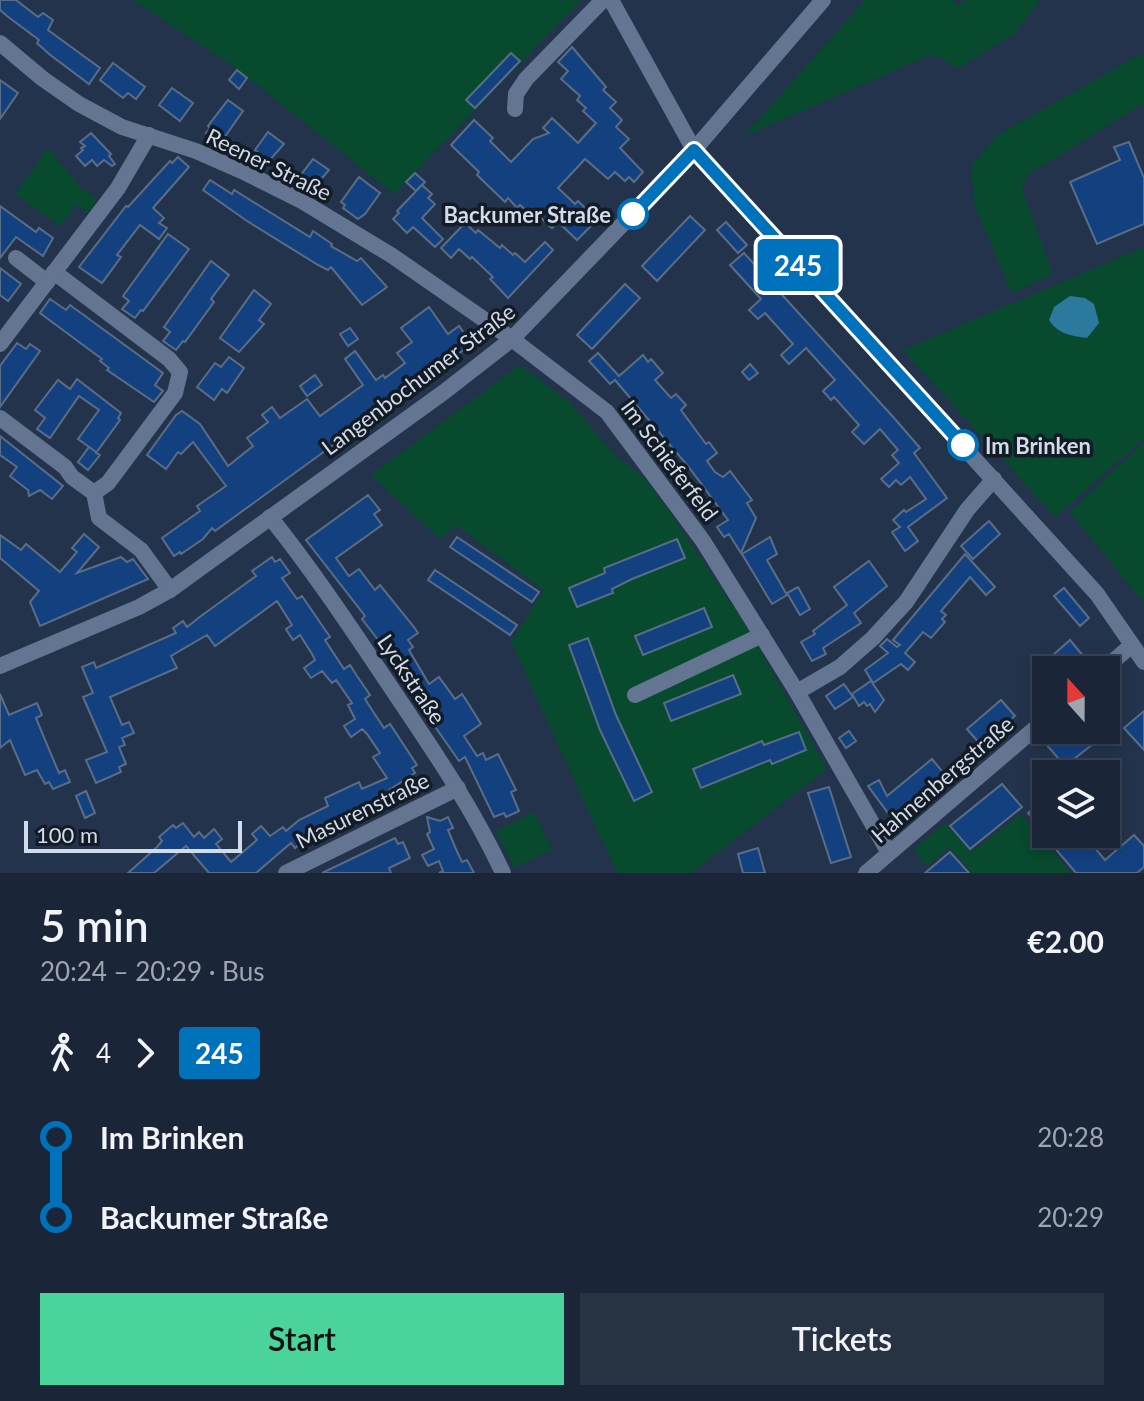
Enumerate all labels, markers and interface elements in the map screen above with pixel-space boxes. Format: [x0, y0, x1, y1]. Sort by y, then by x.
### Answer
street label: Reener Straße [202, 122, 336, 206]
marker: Backumer Straße [618, 199, 648, 229]
place label: Backumer Straße [443, 201, 611, 228]
line badge: 245 [752, 239, 844, 291]
text: 245 [774, 248, 822, 282]
street label: Langenbochumer Straße [316, 298, 520, 460]
street label: Im Schieferfeld [616, 394, 724, 526]
marker: Im Brinken [948, 430, 978, 460]
place label: Im Brinken [985, 432, 1091, 459]
street label: Lyckstraße [372, 629, 452, 729]
north arrow [1032, 656, 1120, 744]
map controls [1032, 656, 1120, 848]
street label: Hahnenbergstraße [865, 710, 1019, 848]
button: layers [1032, 760, 1120, 848]
street label: Masurenstraße [291, 766, 433, 854]
scale bar [24, 817, 242, 853]
text: 100 m [36, 821, 98, 848]
text: 5 min [40, 899, 149, 951]
text: €2.00 [1027, 923, 1104, 959]
text: 20:24 – 20:29 · Bus [40, 955, 264, 987]
icon: walk [40, 1031, 84, 1075]
icon: forward [123, 1031, 167, 1075]
text: 245 [195, 1036, 244, 1070]
text: 4 [96, 1037, 111, 1069]
text: Im Brinken [100, 1119, 244, 1155]
text: 20:28 [1037, 1121, 1104, 1153]
text: Backumer Straße [100, 1199, 328, 1235]
text: 20:29 [1037, 1201, 1104, 1233]
button: Start [40, 1293, 564, 1385]
button: Tickets [580, 1293, 1104, 1385]

